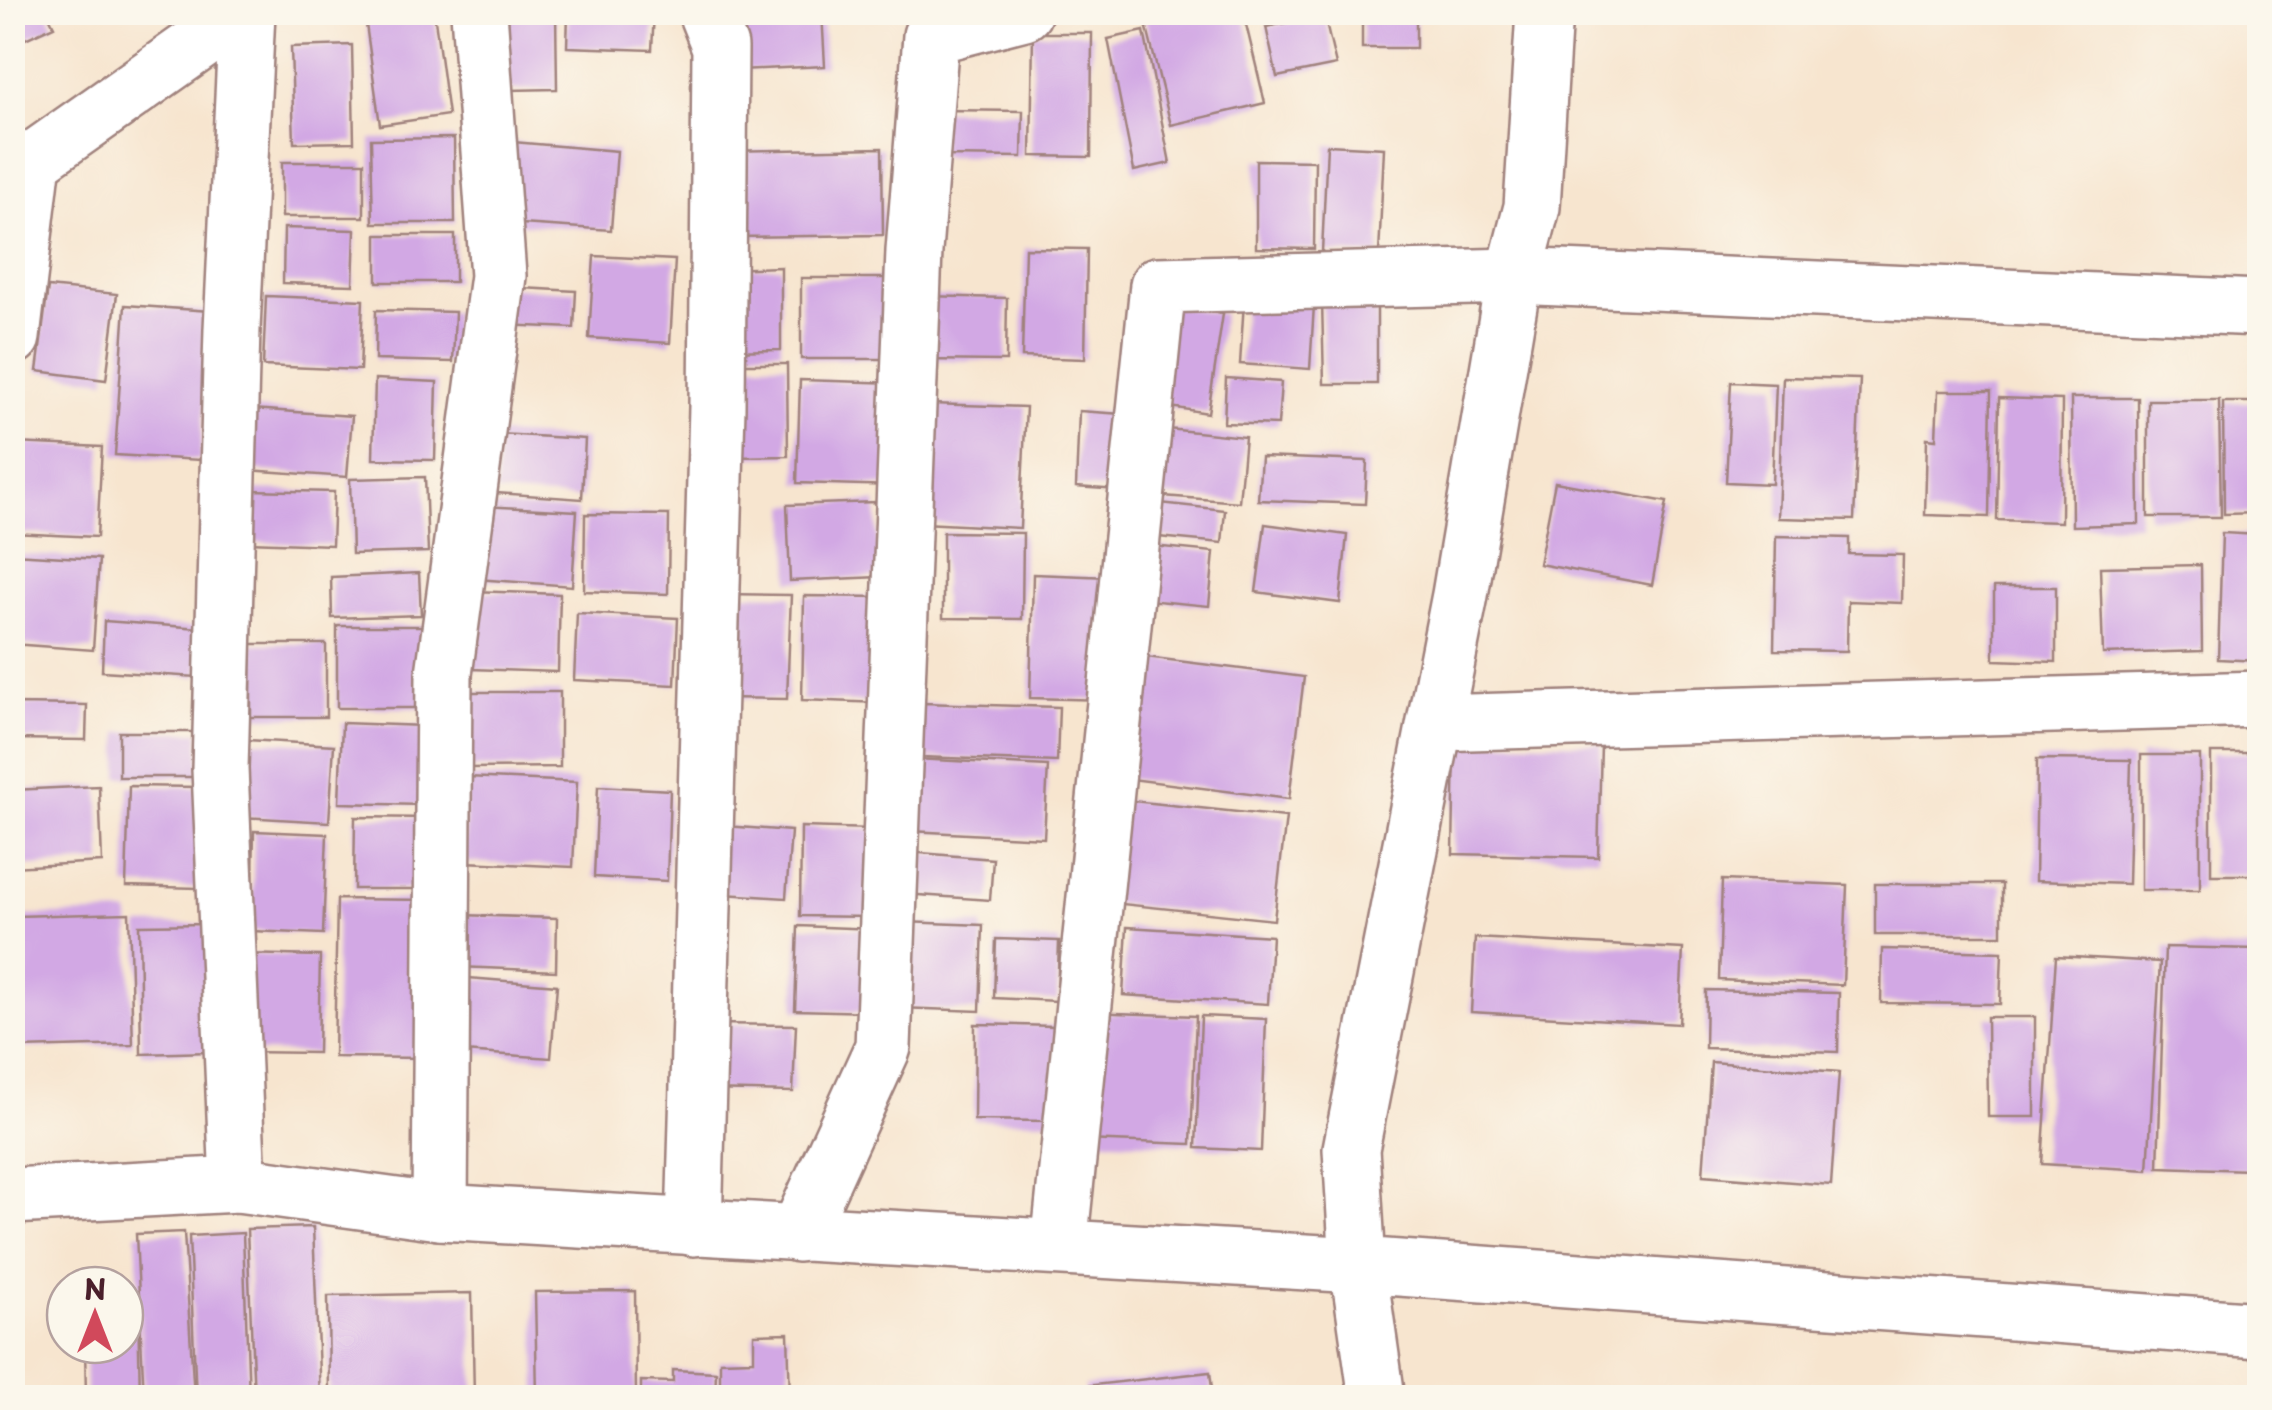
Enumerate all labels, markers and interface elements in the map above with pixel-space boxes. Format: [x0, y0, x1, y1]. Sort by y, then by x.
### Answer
north arrow [45, 1265, 145, 1365]
text: N [84, 1267, 106, 1310]

